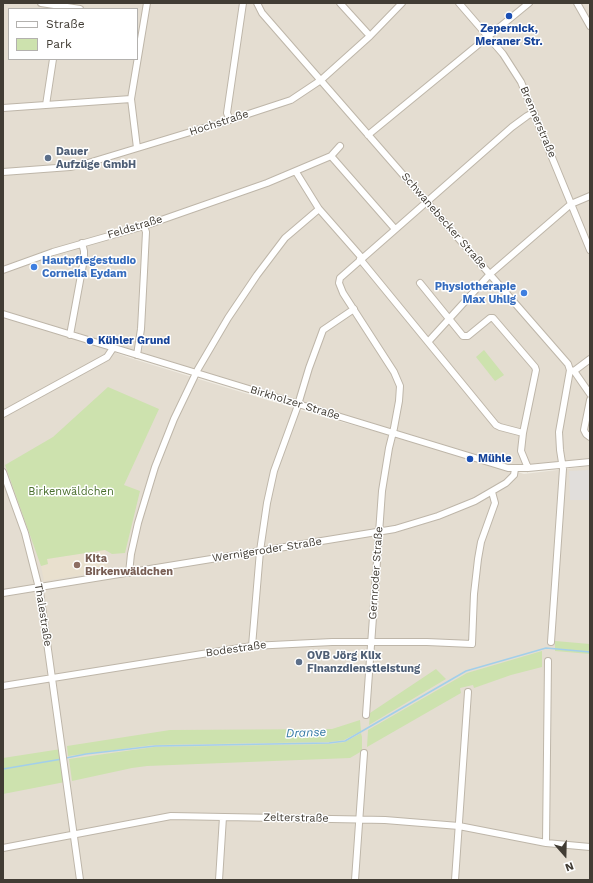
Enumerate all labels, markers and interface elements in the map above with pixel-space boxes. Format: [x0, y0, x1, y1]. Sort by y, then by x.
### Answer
legend [8, 8, 138, 60]
marker: Zepernick, Meraner Str. [504, 11, 514, 21]
text: Straße [46, 17, 85, 31]
place label: Zepernick, Meraner Str. [475, 22, 543, 48]
text: Park [46, 37, 72, 51]
street label: Brennerstraße [517, 84, 559, 160]
street label: Hochstraße [188, 107, 250, 139]
place label: Dauer Aufzüge GmbH [56, 145, 136, 171]
marker: Dauer Aufzüge GmbH [43, 153, 53, 163]
street label: Schwanebecker Straße [398, 170, 490, 272]
street label: Feldstraße [106, 212, 164, 242]
place label: Hautpflegestudio Cornelia Eydam [42, 254, 136, 280]
marker: Hautpflegestudio Cornelia Eydam [29, 262, 39, 272]
place label: Physiotherapie Max Uhlig [435, 280, 516, 306]
marker: Physiotherapie Max Uhlig [519, 288, 529, 298]
place label: Kühler Grund [98, 334, 170, 348]
marker: Kühler Grund [85, 336, 95, 346]
street label: Birkholzer Straße [248, 383, 342, 423]
place label: Mühle [478, 452, 512, 466]
marker: Mühle [465, 454, 475, 464]
park label: Birkenwäldchen [28, 485, 114, 499]
street label: Gernroder Straße [366, 526, 386, 620]
street label: Wernigeroder Straße [211, 535, 323, 565]
place label: Kita Birkenwäldchen [85, 552, 173, 578]
marker: Kita Birkenwäldchen [72, 560, 82, 570]
street label: Thalestraße [32, 583, 54, 647]
street label: Bodestraße [205, 638, 267, 660]
place label: OVB Jörg Klix Finanzdienstleistung [307, 649, 420, 675]
marker: OVB Jörg Klix Finanzdienstleistung [294, 657, 304, 667]
water label: Dranse [286, 725, 326, 741]
street label: Zelterstraße [263, 811, 329, 825]
north arrow [545, 835, 585, 875]
text: N [563, 859, 575, 874]

